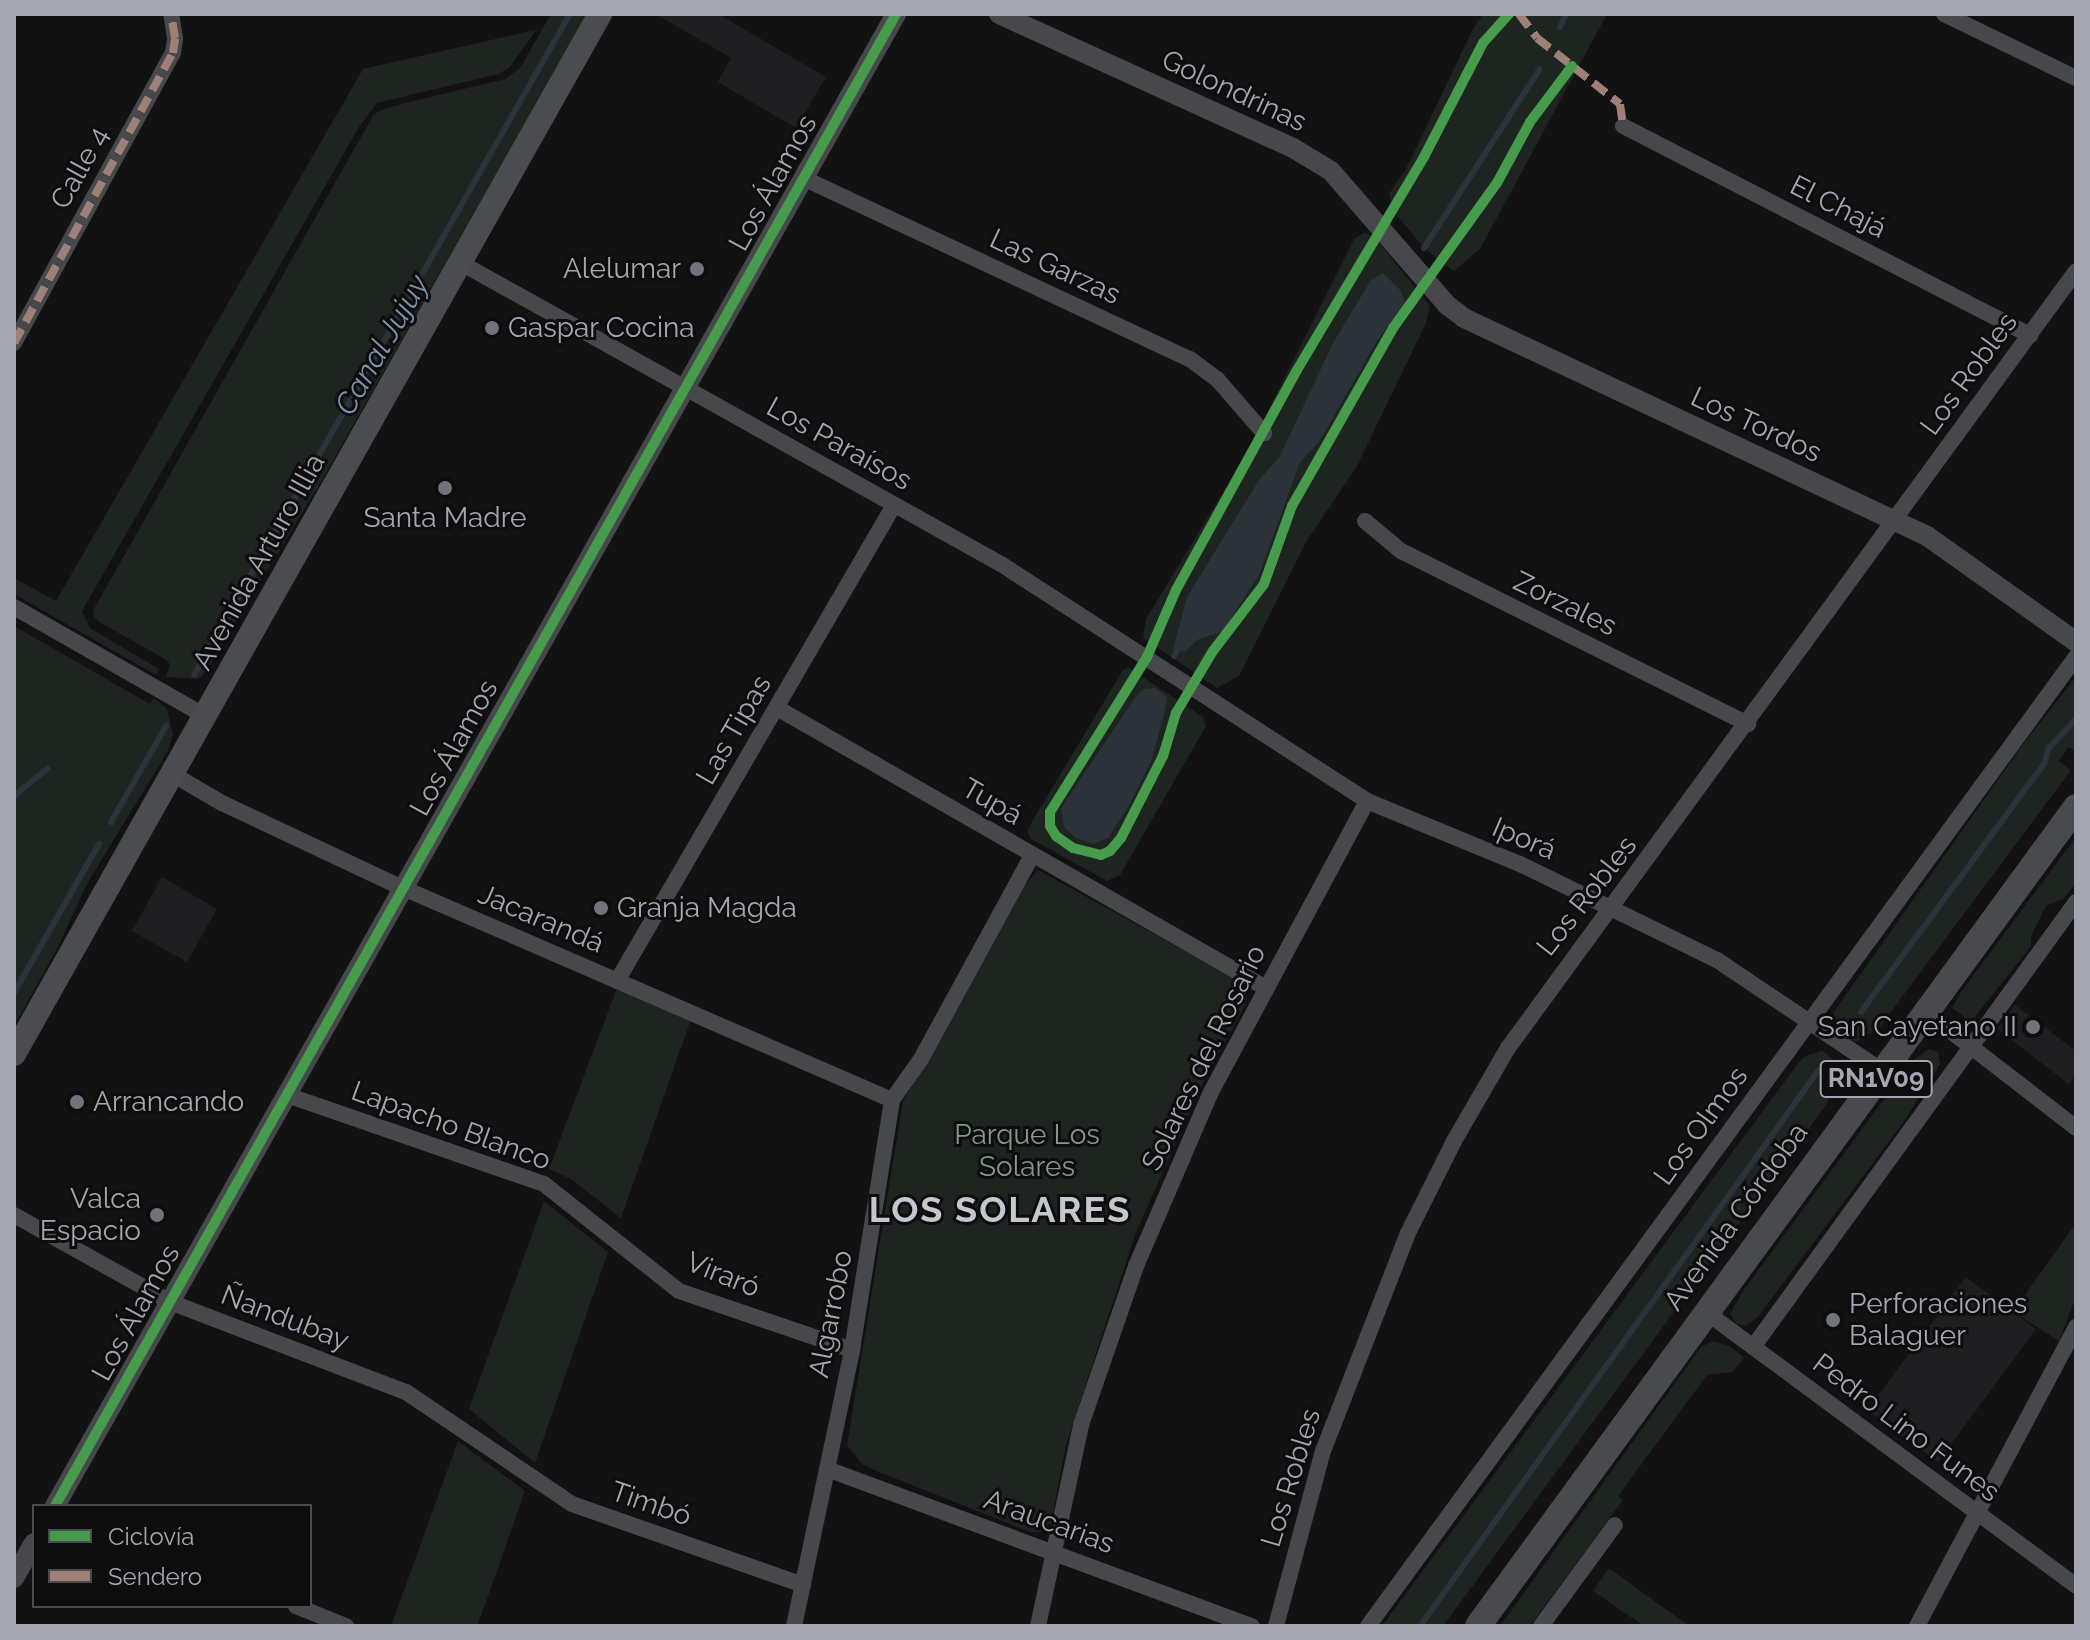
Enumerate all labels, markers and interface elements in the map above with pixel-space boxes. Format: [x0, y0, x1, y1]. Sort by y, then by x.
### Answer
street label: Golondrinas [1156, 43, 1312, 139]
street label: Los Álamos [722, 109, 824, 257]
street label: Calle 4 [44, 121, 116, 215]
street label: El Chajá [1784, 168, 1892, 246]
street label: Las Garzas [984, 222, 1126, 312]
place label: Alelumar [563, 252, 681, 286]
marker: Alelumar [688, 260, 706, 278]
water label: Canal Jujuy [327, 268, 437, 422]
street label: Los Robles [1913, 306, 2025, 442]
place label: Gaspar Cocina [508, 311, 695, 345]
marker: Gaspar Cocina [483, 319, 501, 337]
street label: Los Tordos [1685, 380, 1827, 470]
street label: Los Paraísos [761, 390, 917, 498]
street label: Avenida Arturo Illia [186, 448, 332, 676]
marker: Santa Madre [436, 479, 454, 497]
place label: Santa Madre [363, 501, 527, 535]
street label: Zorzales [1508, 565, 1622, 643]
street label: Las Tipas [689, 669, 779, 791]
street label: Los Álamos [403, 674, 505, 822]
street label: Tupá [956, 771, 1028, 833]
street label: Iporá [1487, 811, 1561, 867]
street label: Los Robles [1530, 829, 1644, 963]
street label: Jacarandá [473, 878, 609, 960]
place label: Granja Magda [617, 891, 797, 925]
marker: Granja Magda [592, 899, 610, 917]
street label: Solares del Rosario [1135, 939, 1273, 1177]
place label: San Cayetano II [1818, 1010, 2017, 1044]
marker: San Cayetano II [2024, 1018, 2042, 1036]
road number: RN1V09 [1818, 1057, 1934, 1101]
street label: Los Olmos [1647, 1060, 1755, 1192]
street label: Lapacho Blanco [347, 1074, 555, 1178]
place label: Arrancando [93, 1085, 244, 1119]
marker: Arrancando [68, 1093, 86, 1111]
street label: Avenida Córdoba [1657, 1117, 1815, 1317]
park label: Parque Los Solares [954, 1118, 1100, 1184]
place label: Valca Espacio [40, 1182, 141, 1248]
district label: LOS SOLARES [869, 1188, 1131, 1232]
marker: Valca Espacio [148, 1206, 166, 1224]
street label: Los Álamos [85, 1239, 187, 1387]
street label: Viraró [681, 1245, 765, 1305]
street label: Algarrobo [802, 1248, 860, 1380]
street label: Ñandubay [216, 1278, 354, 1358]
place label: Perforaciones Balaguer [1849, 1287, 2027, 1353]
marker: Perforaciones Balaguer [1824, 1311, 1842, 1329]
street label: Pedro Lino Funes [1806, 1347, 2006, 1509]
street label: Los Robles [1254, 1405, 1328, 1551]
street label: Timbó [606, 1475, 696, 1533]
street label: Araucarias [979, 1483, 1119, 1561]
legend [32, 1504, 312, 1608]
text: Ciclovía [108, 1522, 194, 1551]
text: Sendero [108, 1562, 202, 1591]

